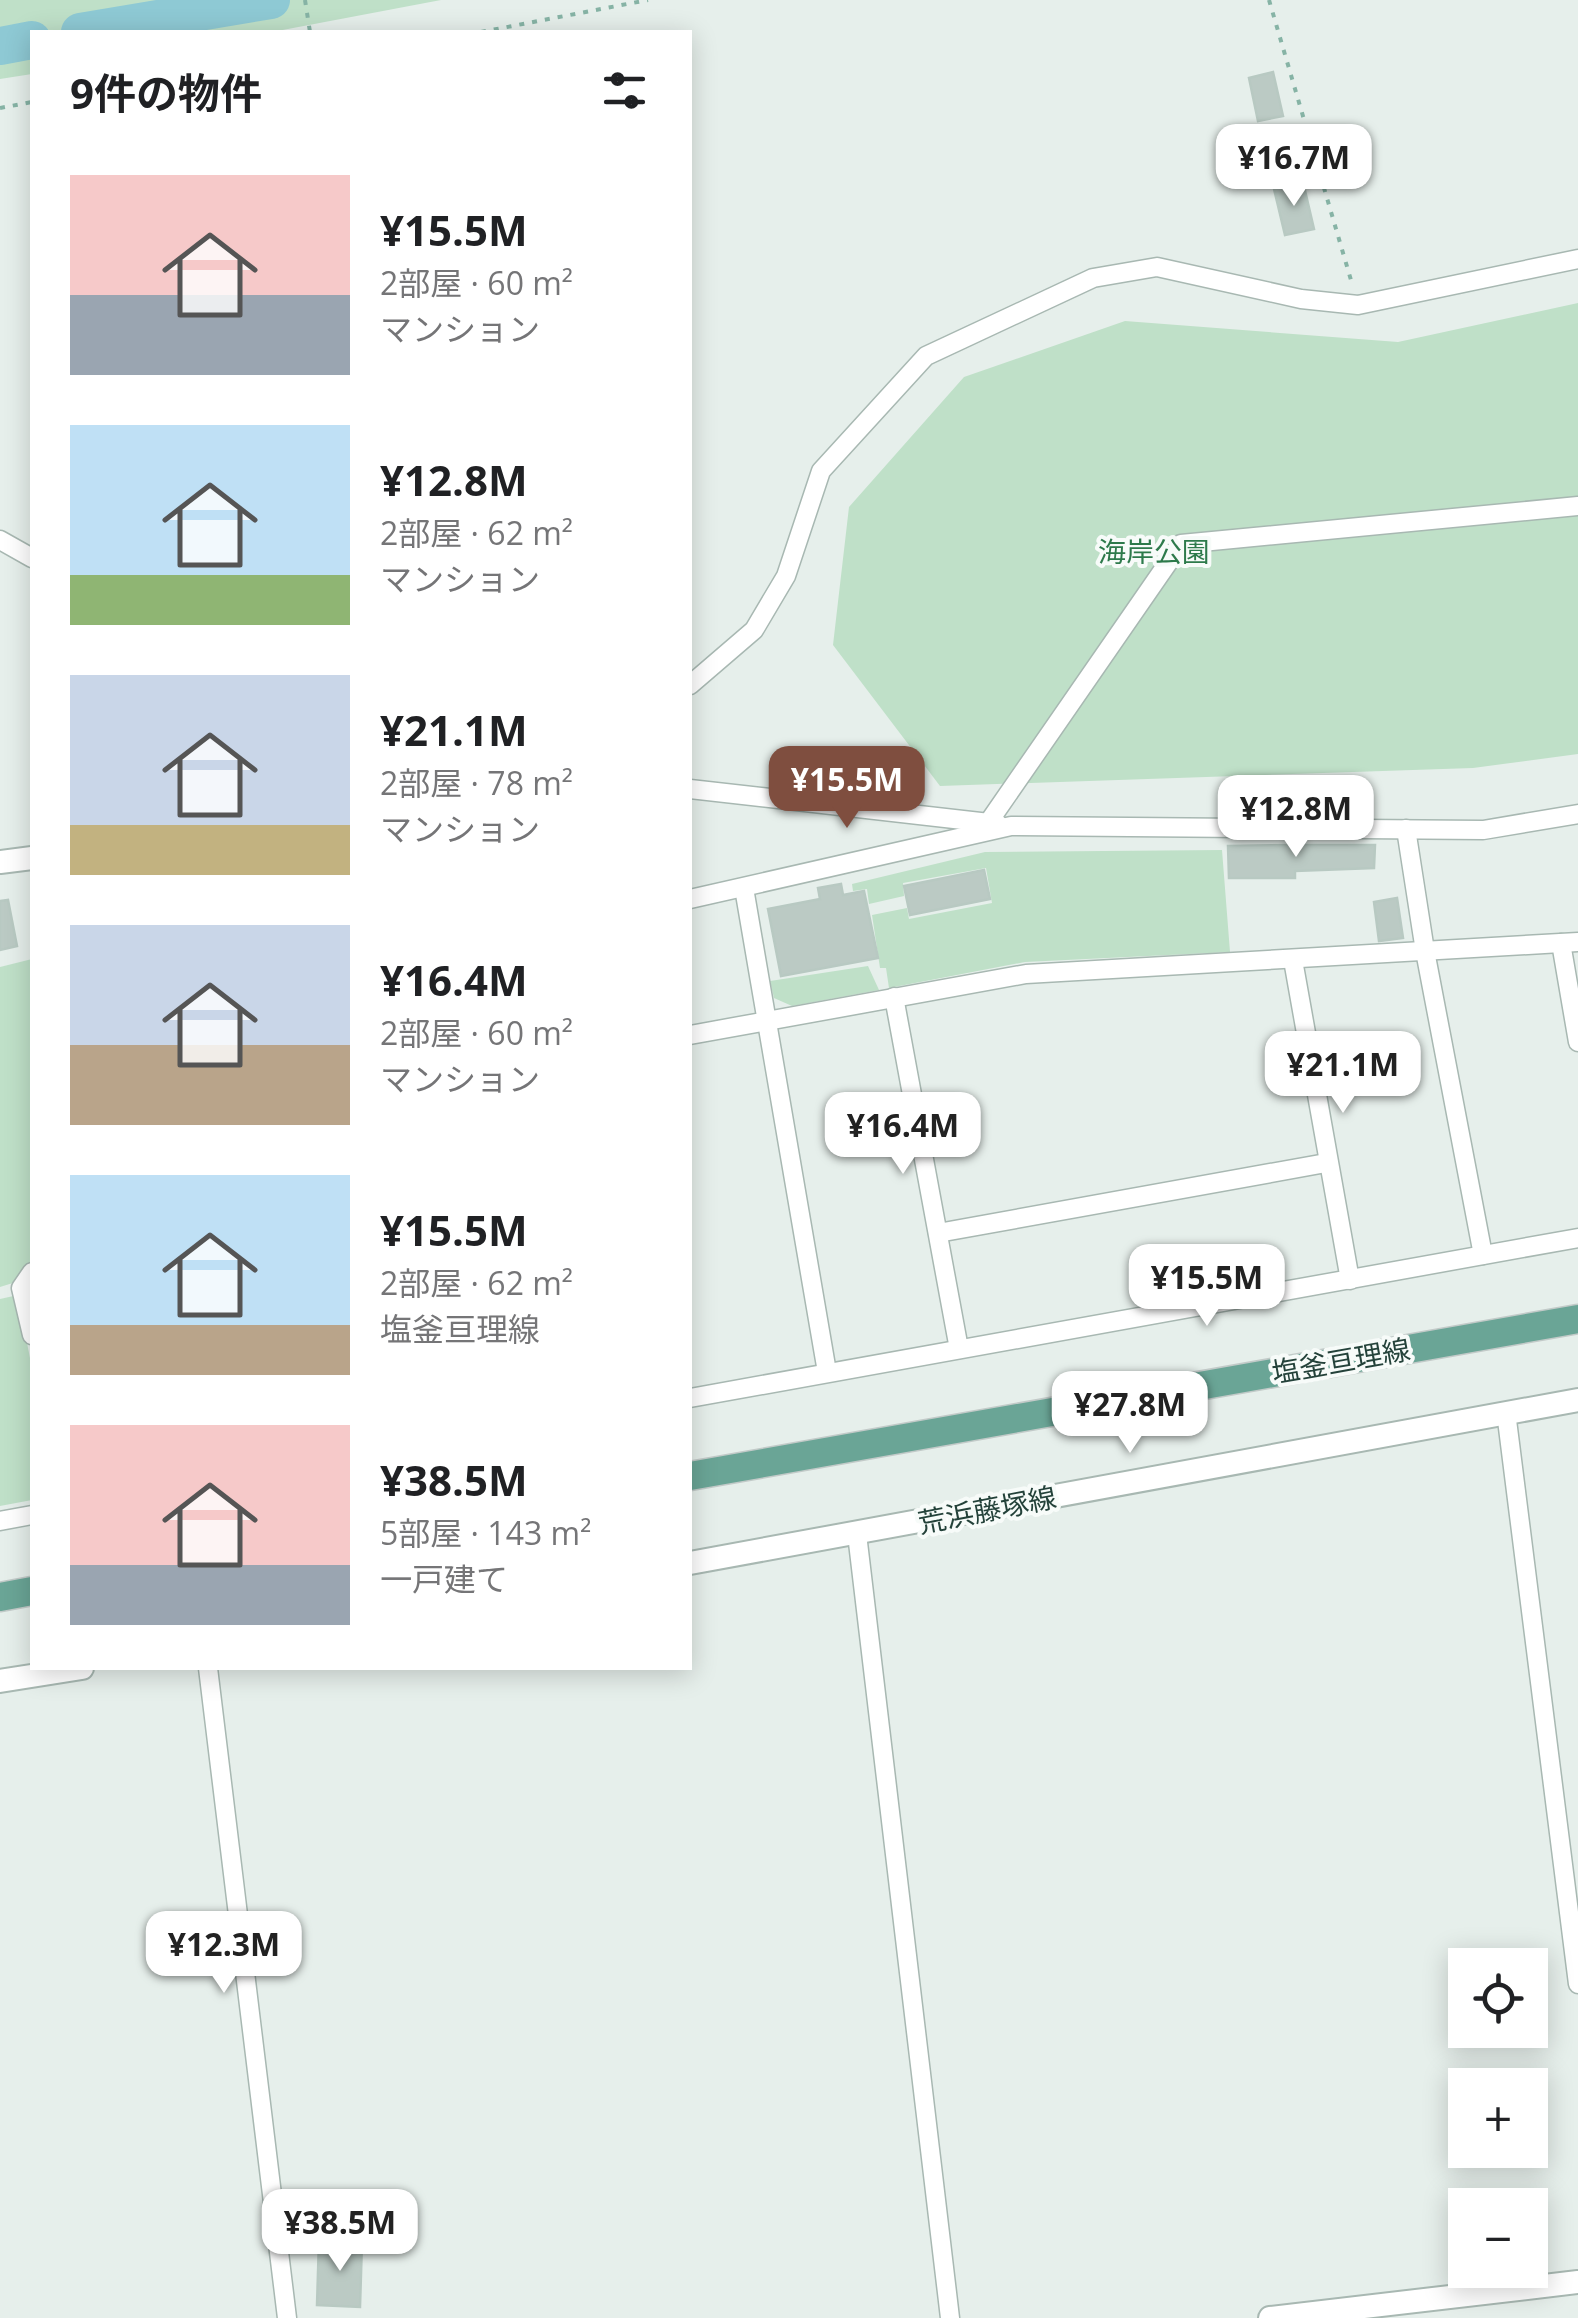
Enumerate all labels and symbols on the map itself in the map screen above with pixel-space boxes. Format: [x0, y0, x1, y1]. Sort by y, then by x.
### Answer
pin: ¥16.7M [1213, 124, 1375, 209]
park label: 海岸公園 [1098, 532, 1210, 570]
pin: ¥15.5M [766, 746, 928, 831]
pin: ¥12.8M [1215, 775, 1377, 860]
pin: ¥21.1M [1262, 1031, 1424, 1116]
pin: ¥16.4M [822, 1092, 984, 1177]
pin: ¥15.5M [1126, 1244, 1288, 1329]
street label: 塩釜亘理線 [1269, 1329, 1413, 1391]
pin: ¥27.8M [1049, 1371, 1211, 1456]
street label: 荒浜藤塚線 [914, 1477, 1059, 1541]
pin: ¥12.3M [143, 1911, 305, 1996]
pin: ¥38.5M [259, 2189, 421, 2274]

